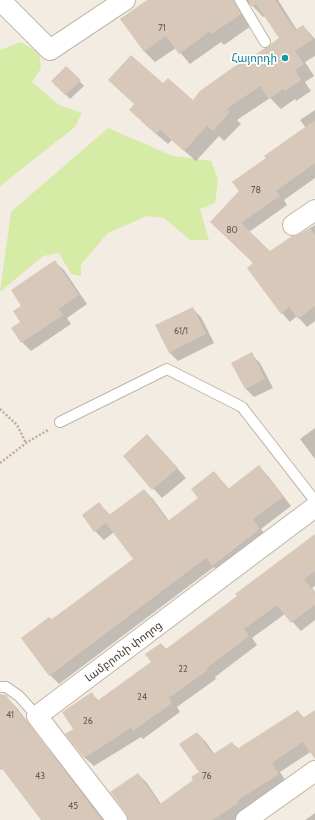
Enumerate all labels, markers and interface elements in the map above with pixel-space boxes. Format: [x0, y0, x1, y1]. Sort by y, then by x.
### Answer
house number: 71 [158, 22, 166, 33]
place label: Հայորդի [231, 51, 277, 65]
marker: Հայորդի [280, 53, 290, 63]
house number: 78 [251, 184, 261, 195]
house number: 80 [226, 224, 238, 235]
house number: 61/1 [174, 325, 188, 336]
street label: Լամբրոնի փողոց [82, 618, 165, 685]
house number: 22 [178, 663, 188, 674]
house number: 24 [137, 691, 147, 702]
house number: 41 [6, 709, 14, 720]
house number: 26 [83, 715, 93, 726]
house number: 43 [35, 770, 45, 781]
house number: 76 [202, 770, 212, 781]
house number: 45 [68, 800, 78, 811]

